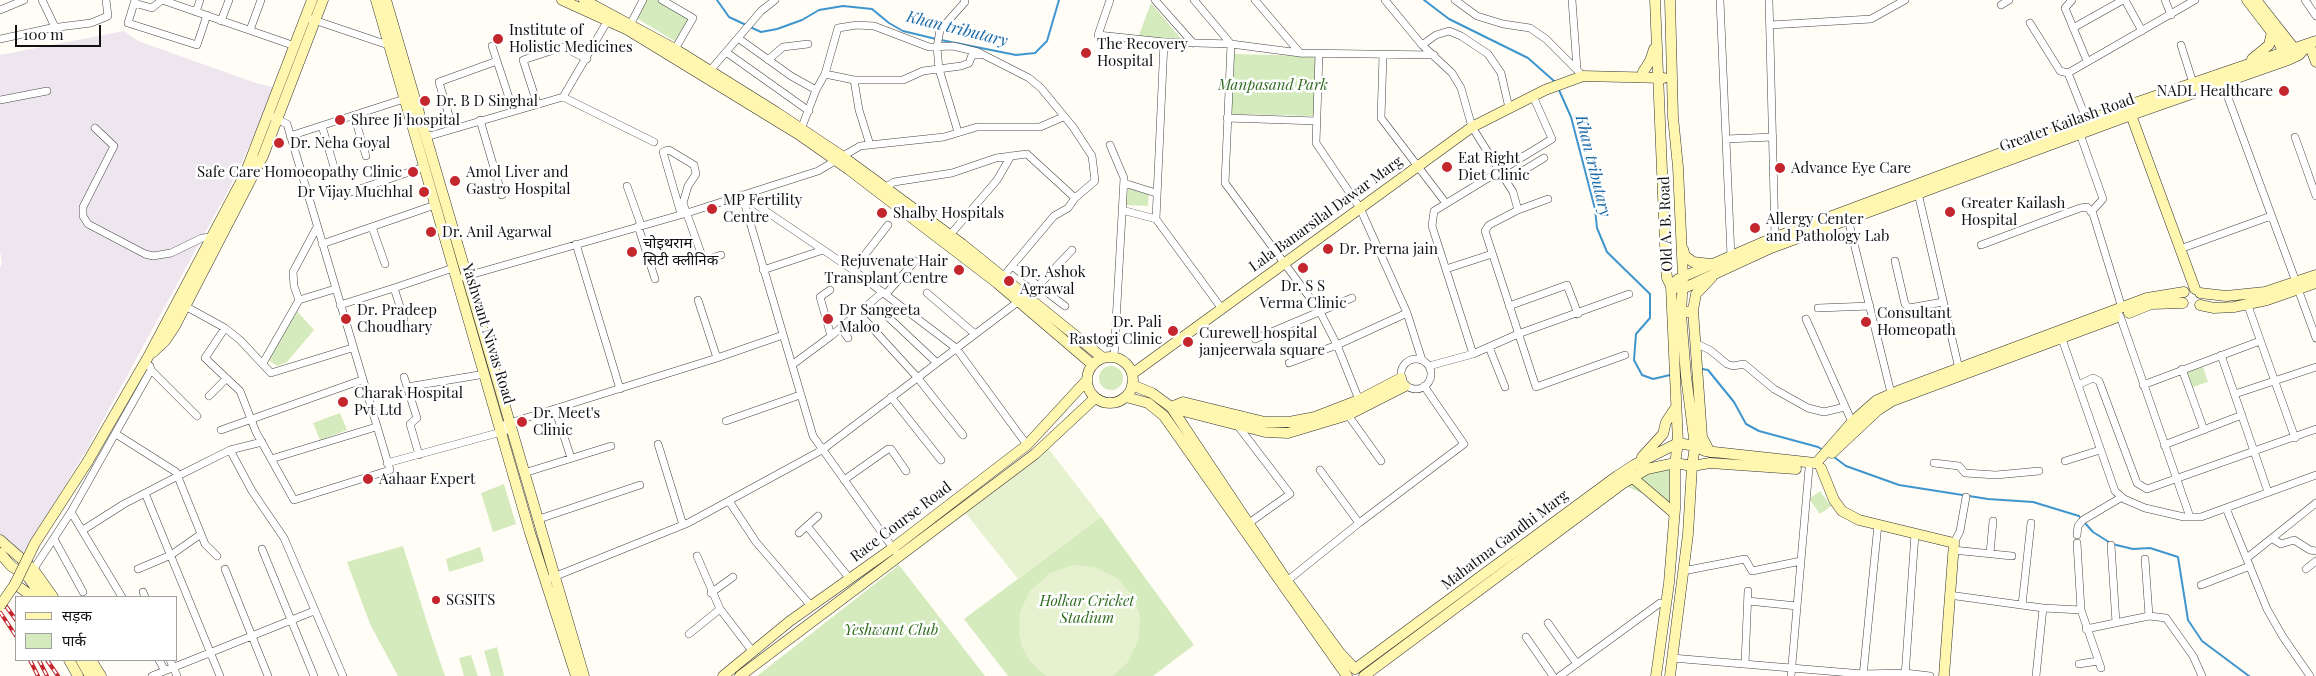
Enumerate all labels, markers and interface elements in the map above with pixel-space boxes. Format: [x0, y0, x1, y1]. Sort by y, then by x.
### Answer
water label: Khan tributary [904, 7, 1010, 51]
scale bar [18, 15, 104, 47]
place label: Institute of Holistic Medicines [509, 21, 633, 56]
text: 100 m [23, 24, 64, 44]
marker: Institute of Holistic Medicines [491, 32, 505, 46]
place label: The Recovery Hospital [1097, 35, 1188, 70]
marker: The Recovery Hospital [1079, 46, 1093, 60]
park label: Manpasand Park [1218, 76, 1328, 94]
place label: NADL Healthcare [2157, 82, 2273, 100]
marker: NADL Healthcare [2277, 84, 2291, 98]
street label: Greater Kailash Road [1997, 90, 2137, 156]
place label: Dr. B D Singhal [436, 92, 538, 110]
marker: Dr. B D Singhal [418, 94, 432, 108]
place label: Shree Ji hospital [351, 111, 460, 129]
marker: Shree Ji hospital [333, 113, 347, 127]
water label: Khan tributary [1571, 113, 1615, 219]
place label: Dr. Neha Goyal [290, 134, 390, 152]
marker: Dr. Neha Goyal [272, 136, 286, 150]
place label: Eat Right Diet Clinic [1458, 149, 1530, 184]
street label: Lala Banarsilal Dawar Marg [1246, 152, 1406, 276]
place label: Advance Eye Care [1791, 159, 1911, 177]
marker: Eat Right Diet Clinic [1440, 160, 1454, 174]
marker: Advance Eye Care [1773, 161, 1787, 175]
place label: Safe Care Homoeopathy Clinic [197, 163, 402, 181]
place label: Amol Liver and Gastro Hospital [466, 163, 570, 198]
marker: Safe Care Homoeopathy Clinic [406, 165, 420, 179]
marker: Amol Liver and Gastro Hospital [448, 174, 462, 188]
street label: Old A. B. Road [1655, 176, 1677, 272]
place label: Dr Vijay Muchhal [297, 183, 413, 201]
marker: Dr Vijay Muchhal [417, 185, 431, 199]
place label: MP Fertility Centre [723, 191, 802, 226]
place label: Greater Kailash Hospital [1961, 194, 2065, 229]
marker: MP Fertility Centre [705, 202, 719, 216]
place label: Shalby Hospitals [893, 204, 1004, 222]
marker: Greater Kailash Hospital [1943, 205, 1957, 219]
marker: Shalby Hospitals [875, 206, 889, 220]
place label: Allergy Center and Pathology Lab [1766, 210, 1889, 245]
marker: Allergy Center and Pathology Lab [1748, 221, 1762, 235]
place label: Dr. Anil Agarwal [442, 223, 552, 241]
marker: Dr. Anil Agarwal [424, 225, 438, 239]
place label: चोइथराम सिटी क्लीनिक [643, 234, 718, 269]
place label: Dr. Prerna jain [1339, 240, 1438, 258]
marker: Dr. Prerna jain [1321, 242, 1335, 256]
marker: चोइथराम सिटी क्लीनिक [625, 245, 639, 259]
place label: Rejuvenate Hair Transplant Centre [824, 252, 948, 287]
marker: Dr. S S Verma Clinic [1296, 261, 1310, 275]
street label: Yashwant Niwas Road [458, 262, 518, 406]
marker: Rejuvenate Hair Transplant Centre [952, 263, 966, 277]
place label: Dr. Ashok Agrawal [1020, 263, 1086, 298]
marker: Dr. Ashok Agrawal [1002, 274, 1016, 288]
place label: Dr. S S Verma Clinic [1260, 277, 1346, 312]
place label: Dr. Pradeep Choudhary [357, 301, 437, 336]
place label: Dr Sangeeta Maloo [839, 301, 920, 336]
place label: Consultant Homeopath [1877, 304, 1956, 339]
marker: Dr. Pradeep Choudhary [339, 312, 353, 326]
marker: Dr Sangeeta Maloo [821, 312, 835, 326]
place label: Dr. Pali Rastogi Clinic [1069, 313, 1162, 348]
marker: Consultant Homeopath [1859, 315, 1873, 329]
marker: Dr. Pali Rastogi Clinic [1166, 324, 1180, 338]
place label: Curewell hospital janjeerwala square [1199, 324, 1325, 359]
marker: Curewell hospital janjeerwala square [1181, 335, 1195, 349]
place label: Charak Hospital Pvt Ltd [354, 384, 463, 419]
marker: Charak Hospital Pvt Ltd [336, 395, 350, 409]
place label: Dr. Meet's Clinic [533, 404, 600, 439]
marker: Dr. Meet's Clinic [515, 415, 529, 429]
place label: Aahaar Expert [379, 470, 475, 488]
marker: Aahaar Expert [361, 472, 375, 486]
street label: Race Course Road [847, 478, 955, 566]
street label: Mahatma Gandhi Marg [1438, 486, 1572, 594]
place label: SGSITS [446, 591, 495, 609]
park label: Holkar Cricket Stadium [1040, 592, 1134, 627]
marker: SGSITS [430, 594, 442, 606]
legend [15, 596, 178, 661]
text: सड़क [62, 605, 92, 625]
park label: Yeshwant Club [844, 621, 938, 639]
text: पार्क [62, 630, 86, 650]

